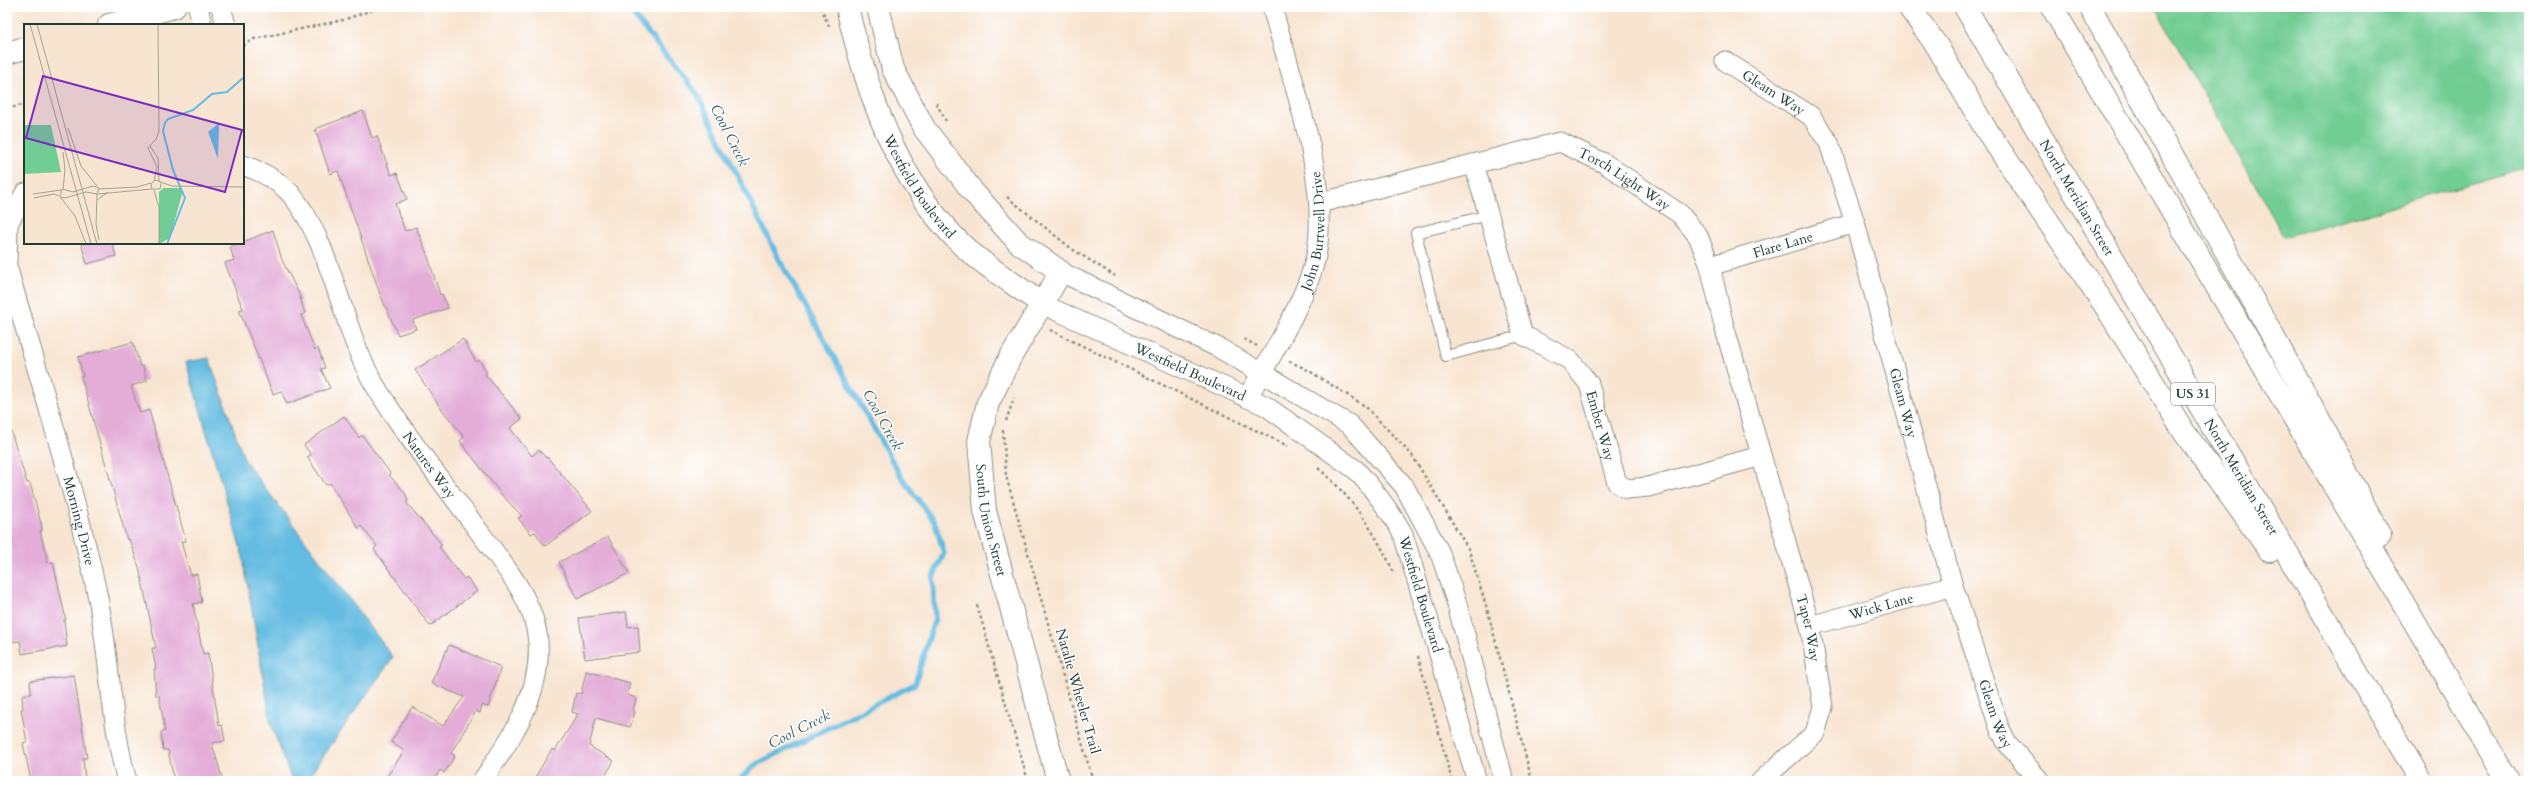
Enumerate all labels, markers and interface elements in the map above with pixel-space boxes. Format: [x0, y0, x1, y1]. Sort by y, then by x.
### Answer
inset map [24, 24, 244, 244]
street label: Gleam Way [1739, 65, 1810, 120]
water label: Cool Creek [706, 101, 754, 170]
street label: Westfield Boulevard [879, 130, 960, 243]
street label: North Meridian Street [2035, 136, 2119, 260]
street label: Torch Light Way [1575, 143, 1675, 215]
street label: John Burtwell Drive [1295, 170, 1329, 295]
street label: Flare Lane [1751, 227, 1815, 262]
street label: Westfield Boulevard [1131, 338, 1250, 405]
street label: Gleam Way [1885, 366, 1922, 441]
road number: US 31 [2171, 383, 2215, 405]
water label: Cool Creek [858, 386, 908, 455]
street label: Ember Way [1582, 388, 1620, 464]
street label: North Meridian Street [2200, 415, 2284, 539]
street label: Natures Way [398, 428, 461, 503]
street label: South Union Street [971, 463, 1012, 579]
street label: Morning Drive [59, 474, 100, 567]
street label: Westfield Boulevard [1394, 533, 1448, 655]
street label: Wick Lane [1846, 588, 1916, 624]
street label: Taper Way [1792, 592, 1825, 663]
street label: Natalie Wheeler Trail [1051, 626, 1105, 756]
street label: Gleam Way [1975, 677, 2017, 753]
water label: Cool Creek [765, 705, 834, 753]

